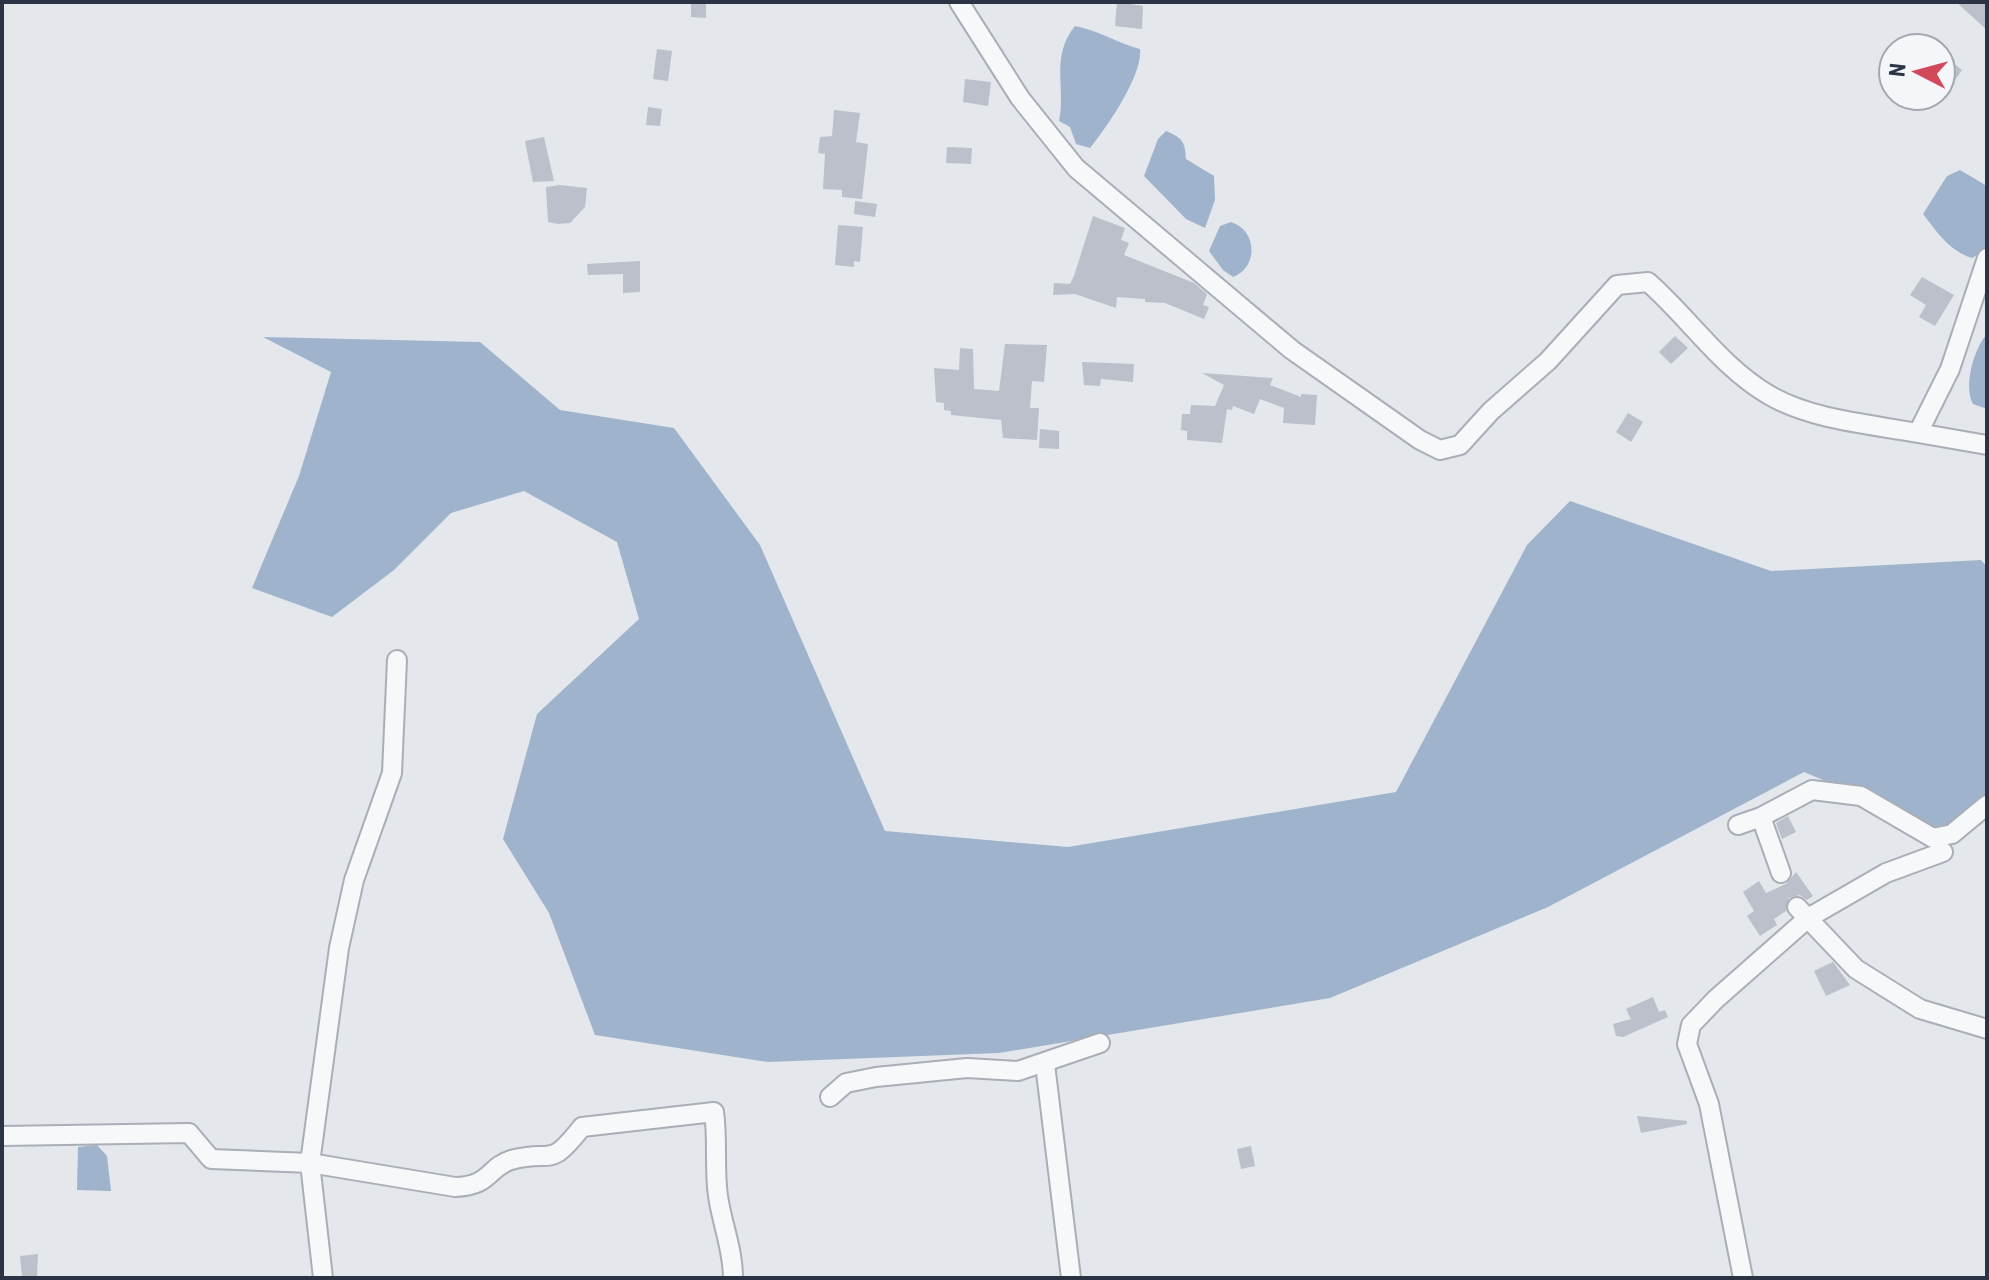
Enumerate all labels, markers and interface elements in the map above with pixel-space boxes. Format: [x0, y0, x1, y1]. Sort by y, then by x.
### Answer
north arrow [1877, 32, 1957, 112]
text: N [1884, 62, 1911, 78]

